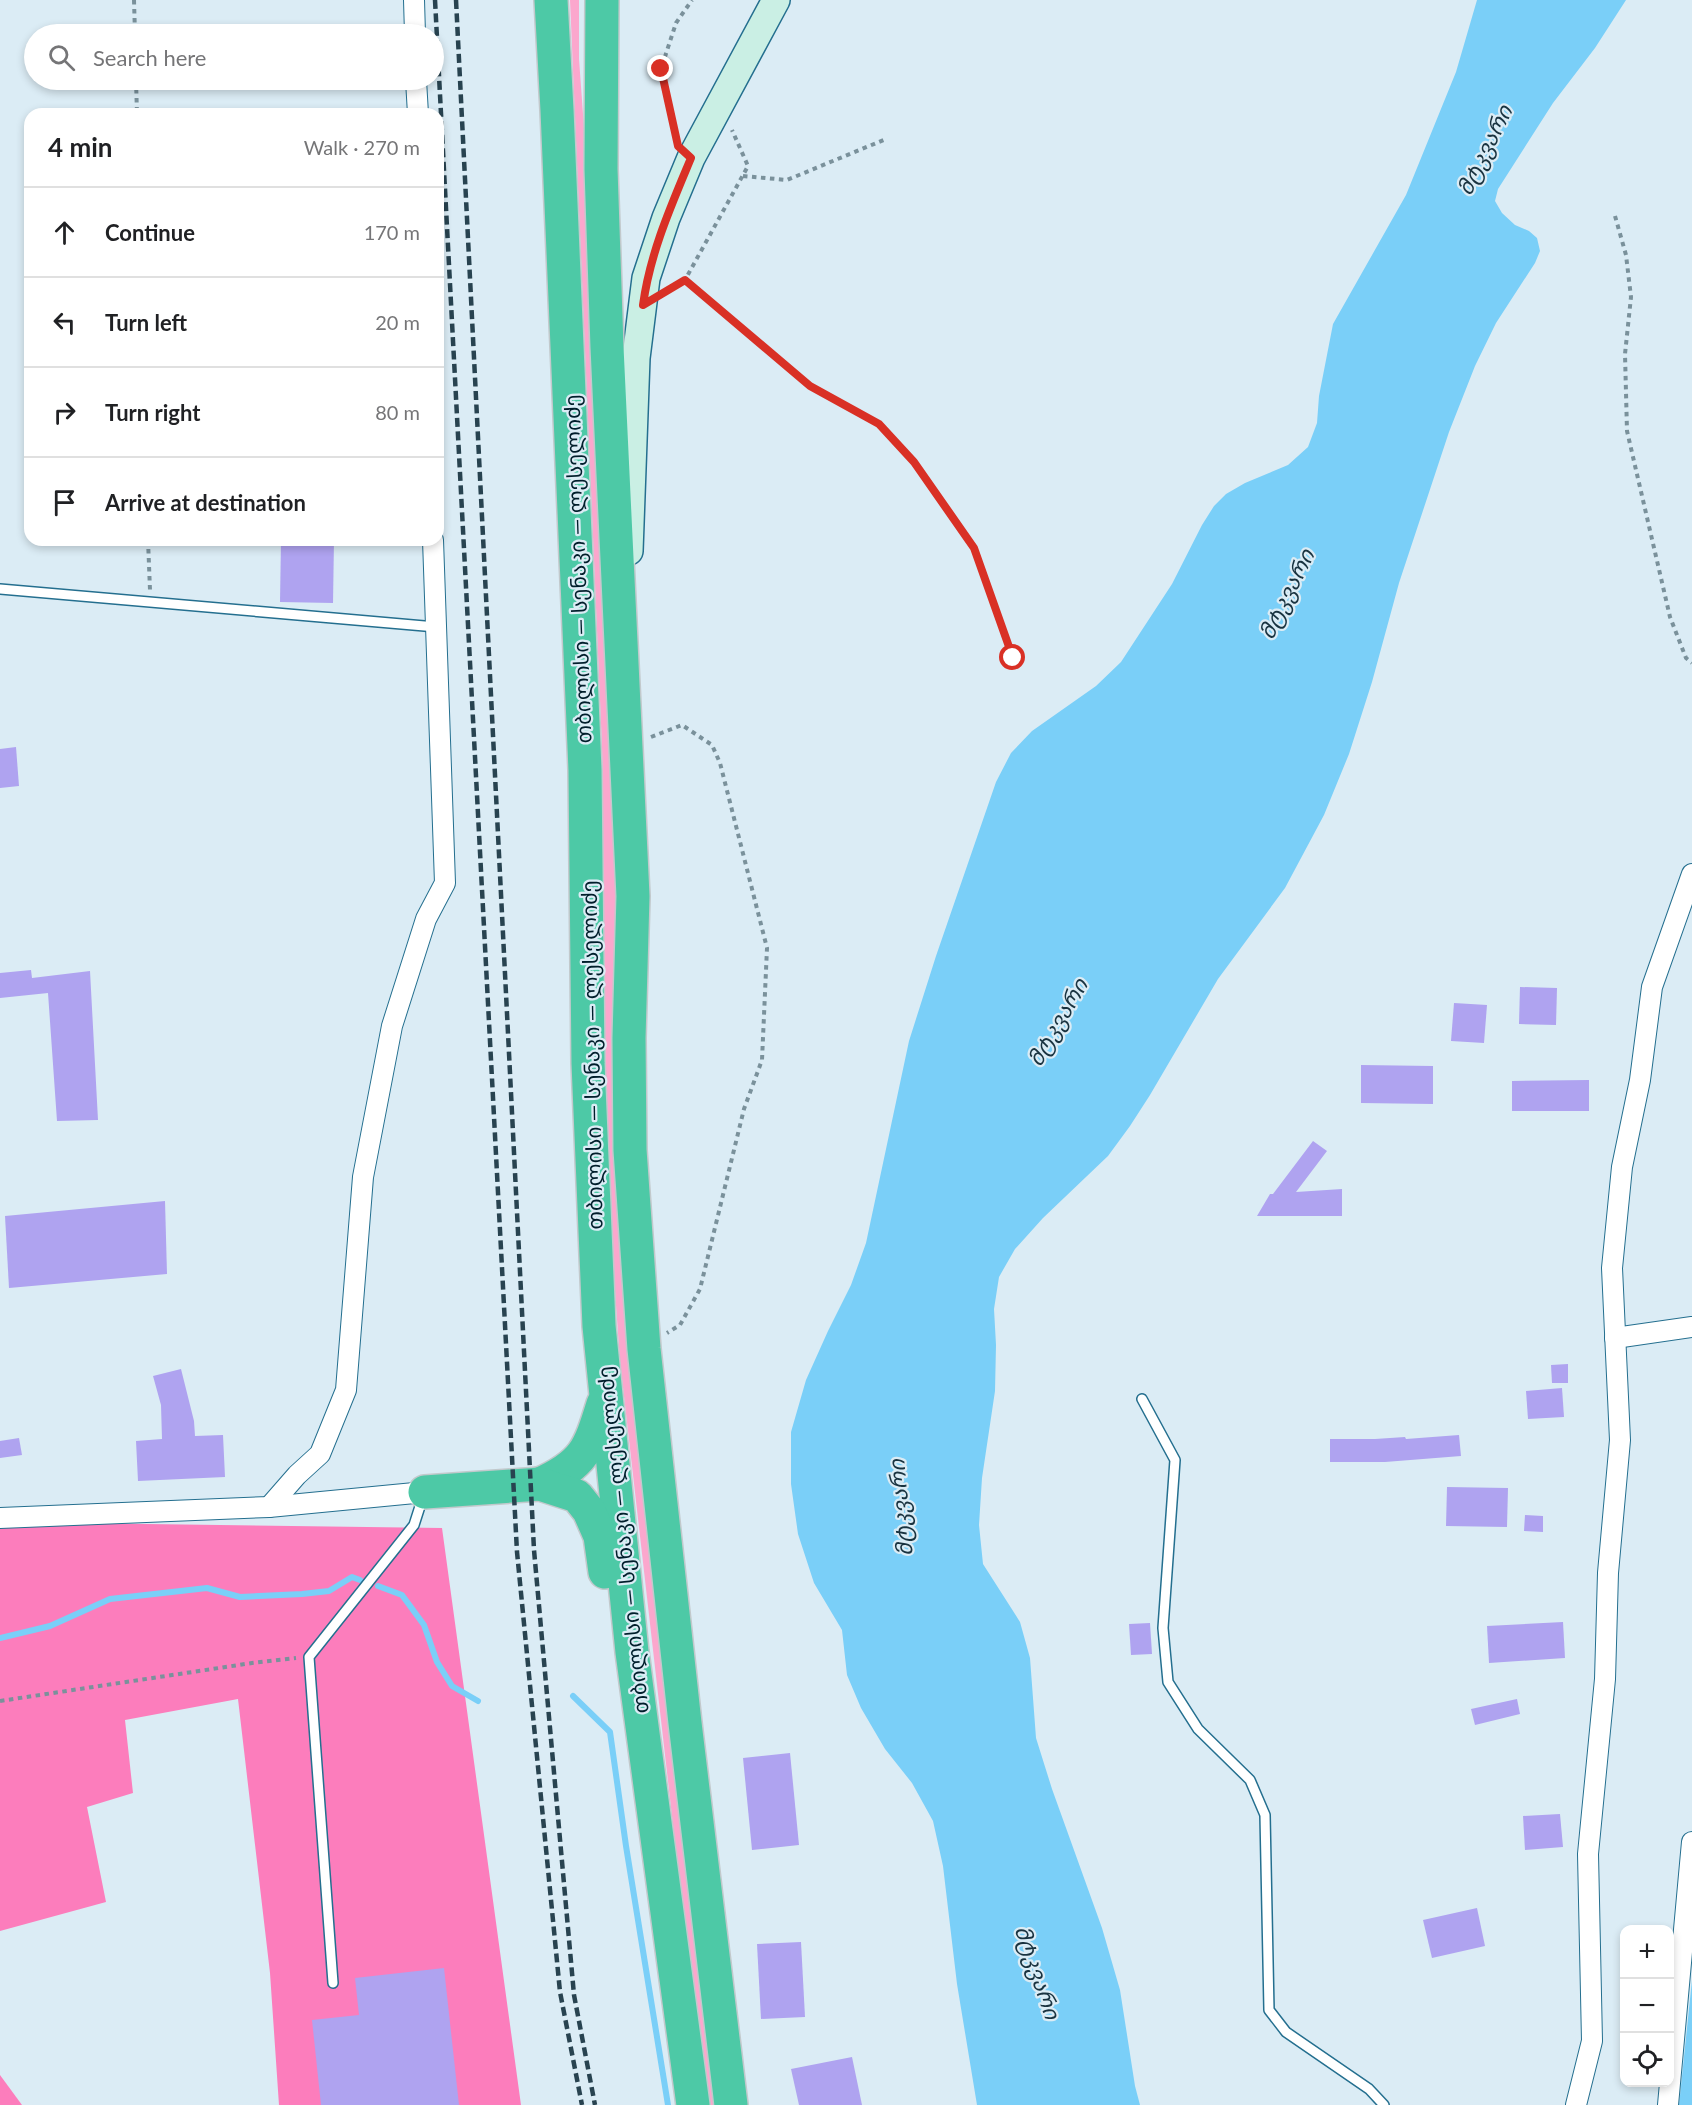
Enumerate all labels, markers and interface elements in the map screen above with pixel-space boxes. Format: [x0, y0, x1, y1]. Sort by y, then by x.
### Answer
search box [24, 24, 444, 90]
icon: search [45, 41, 78, 74]
text: Search here [93, 44, 206, 71]
route end [647, 55, 673, 81]
water label: მტკვარი [1451, 99, 1519, 200]
text: 4 min [48, 131, 112, 163]
text: Walk · 270 m [304, 135, 420, 159]
icon: ahead [48, 216, 81, 249]
text: Continue [105, 219, 195, 246]
text: 170 m [364, 220, 420, 244]
icon: left [48, 306, 81, 339]
text: Turn left [105, 309, 187, 336]
text: 20 m [375, 310, 420, 334]
street label: თბილისი — სენაკი — ლესელიძე [558, 394, 598, 744]
icon: right [48, 396, 81, 429]
text: Turn right [105, 399, 200, 426]
text: 80 m [375, 400, 420, 424]
icon: arrive [48, 486, 81, 519]
text: Arrive at destination [105, 489, 306, 516]
water label: მტკვარი [1253, 543, 1321, 644]
route start [999, 644, 1025, 670]
street label: თბილისი — სენაკი — ლესელიძე [575, 880, 609, 1230]
water label: მტკვარი [1021, 972, 1095, 1071]
street label: თბილისი — სენაკი — ლესელიძე [591, 1365, 655, 1715]
water label: მტკვარი [882, 1457, 919, 1558]
water label: მტკვარი [1008, 1922, 1067, 2024]
map controls [1620, 1925, 1674, 2087]
button: + [1620, 1925, 1674, 1979]
button: − [1620, 1979, 1674, 2033]
button: locate [1620, 2033, 1674, 2087]

